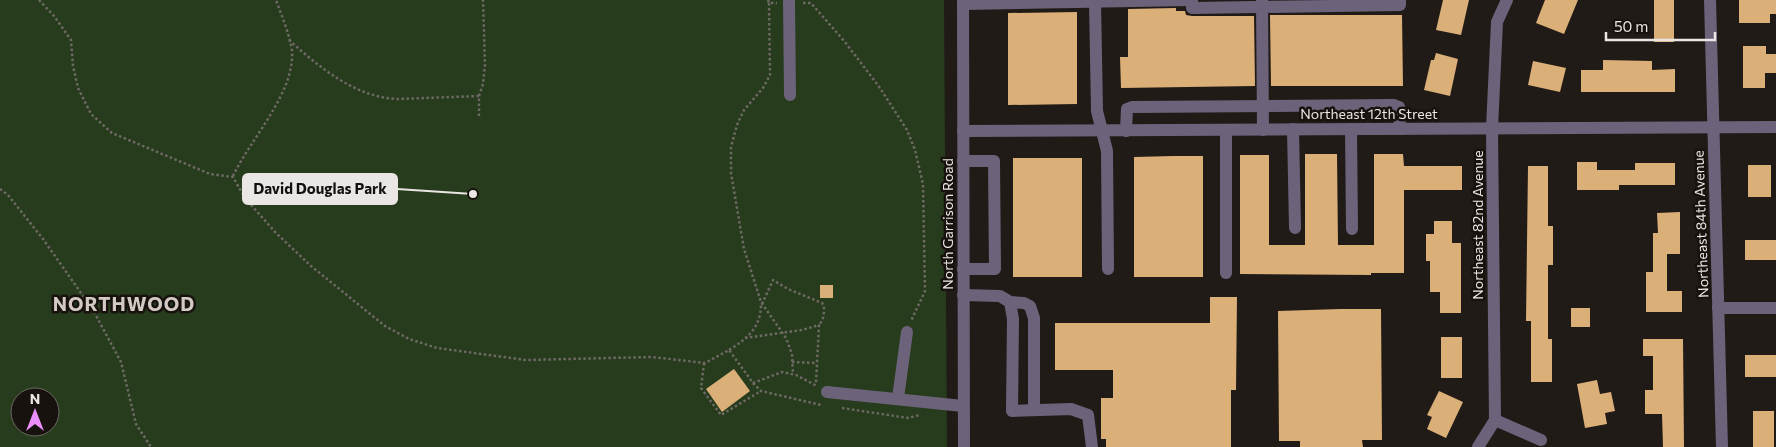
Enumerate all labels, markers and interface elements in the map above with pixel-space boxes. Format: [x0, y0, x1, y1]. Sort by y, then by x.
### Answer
scale bar [1606, 10, 1715, 42]
text: 50 m [1614, 17, 1648, 35]
street label: Northeast 12th Street [1300, 105, 1438, 122]
street label: Northeast 82nd Avenue [1469, 150, 1486, 300]
street label: Northeast 84th Avenue [1689, 150, 1712, 298]
street label: North Garrison Road [939, 158, 956, 290]
callout: David Douglas Park [243, 174, 397, 204]
text: David Douglas Park [253, 179, 387, 197]
district label: NORTHWOOD [53, 292, 195, 315]
north arrow [10, 387, 60, 437]
text: N [30, 390, 40, 407]

